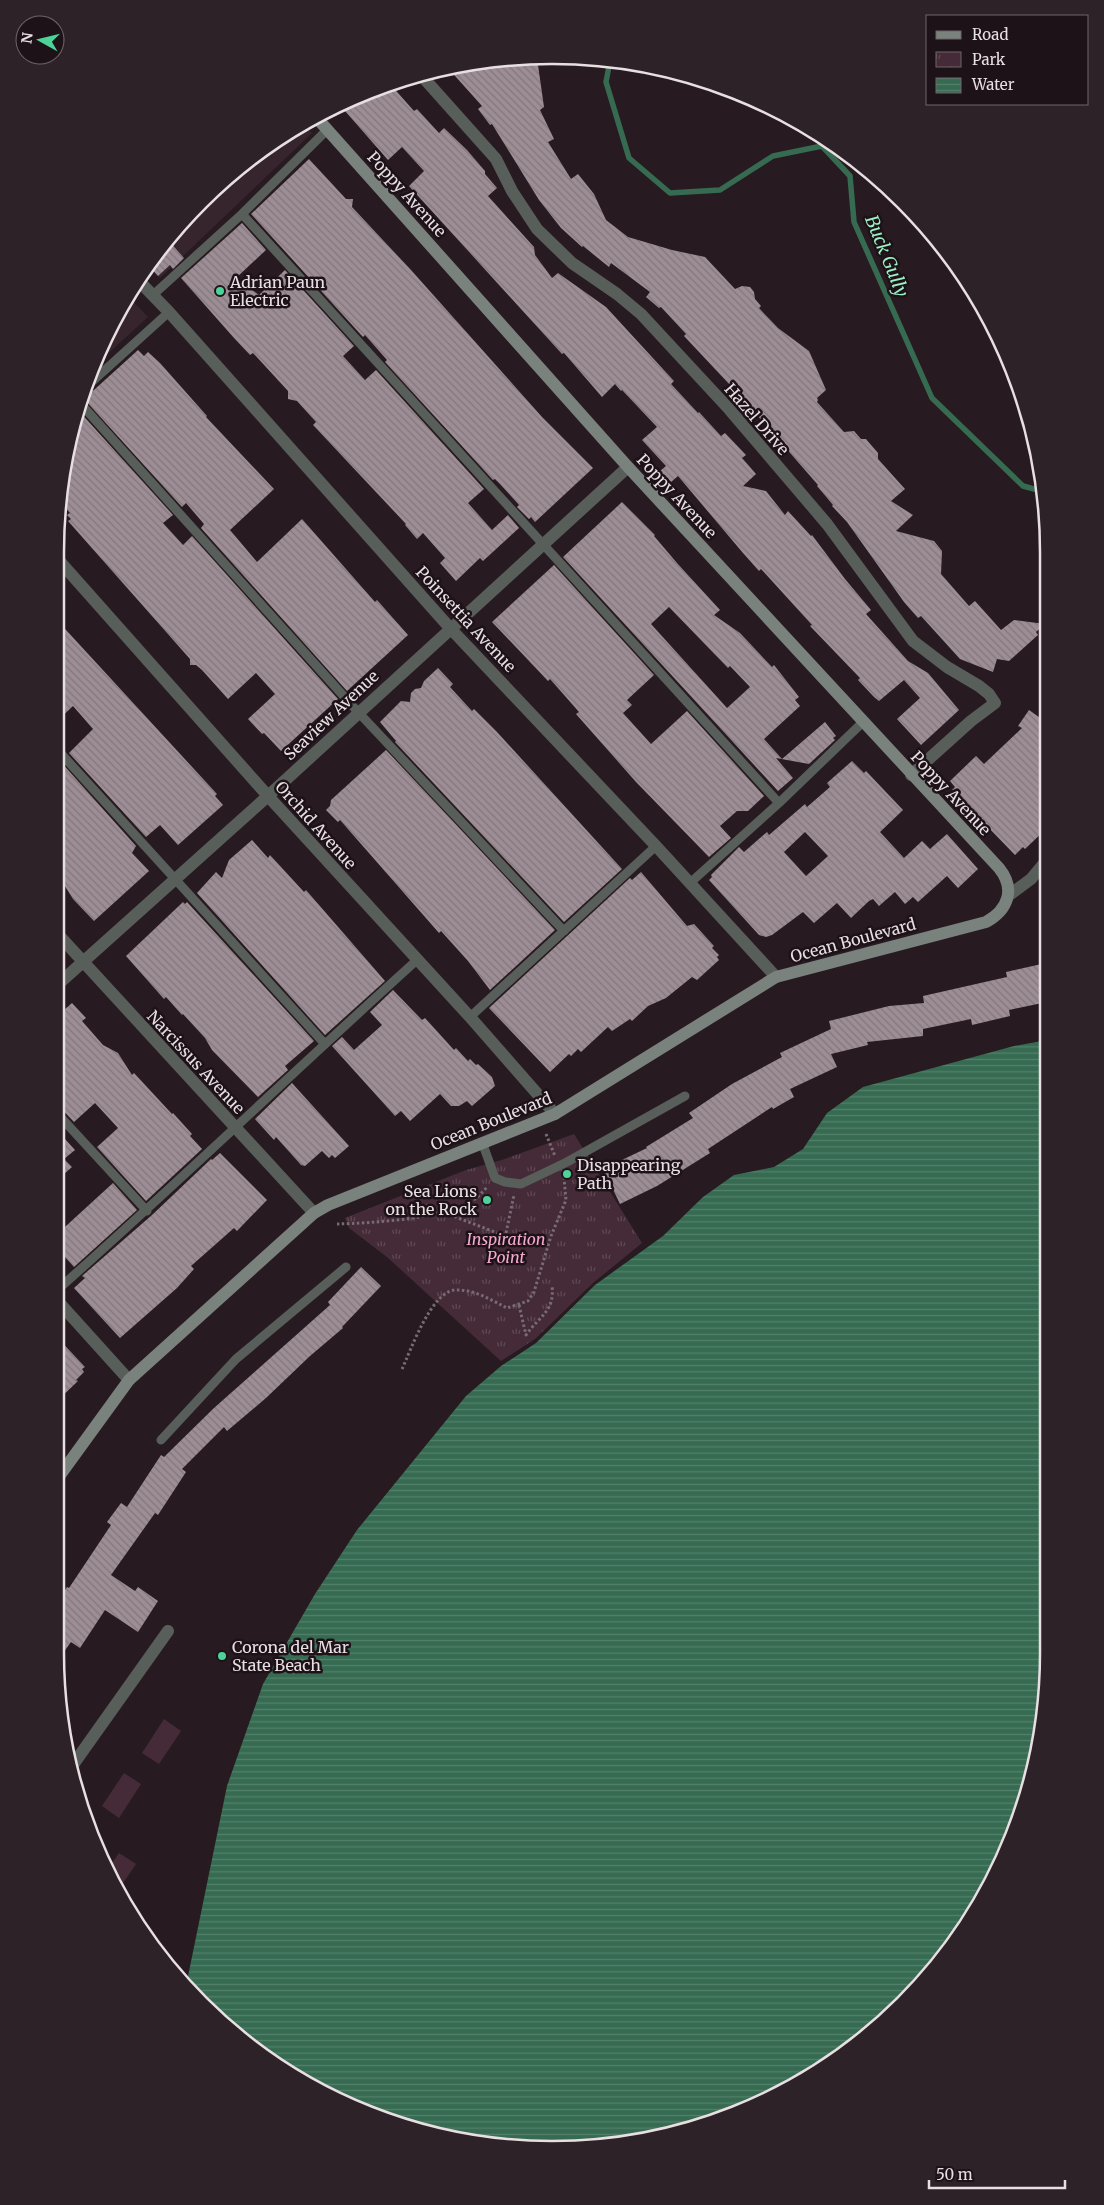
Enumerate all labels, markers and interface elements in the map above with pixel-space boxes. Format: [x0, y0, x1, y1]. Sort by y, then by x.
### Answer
north arrow [15, 15, 65, 65]
legend [926, 15, 1089, 105]
text: Road [972, 25, 1008, 44]
text: N [17, 31, 37, 45]
text: Park [972, 50, 1006, 69]
text: Water [971, 75, 1015, 94]
street label: Poppy Avenue [363, 147, 451, 241]
water label: Buck Gully [860, 212, 914, 300]
place label: Adrian Paun Electric [229, 272, 326, 310]
marker: Adrian Paun Electric [214, 285, 226, 297]
street label: Hazel Drive [720, 379, 794, 459]
street label: Poppy Avenue [633, 450, 721, 542]
street label: Poinsettia Avenue [412, 562, 520, 676]
street label: Seaview Avenue [279, 666, 383, 764]
street label: Poppy Avenue [907, 747, 995, 839]
street label: Orchid Avenue [271, 777, 361, 873]
street label: Ocean Boulevard [788, 914, 918, 966]
street label: Narcissus Avenue [143, 1006, 249, 1118]
street label: Ocean Boulevard [427, 1087, 555, 1154]
place label: Disappearing Path [577, 1155, 681, 1193]
marker: Disappearing Path [561, 1168, 573, 1180]
place label: Sea Lions on the Rock [386, 1181, 478, 1219]
marker: Sea Lions on the Rock [481, 1194, 493, 1206]
park label: Inspiration Point [467, 1229, 545, 1267]
place label: Corona del Mar State Beach [232, 1637, 349, 1675]
marker: Corona del Mar State Beach [216, 1650, 228, 1662]
scale bar [929, 2158, 1065, 2190]
text: 50 m [936, 2165, 973, 2184]

